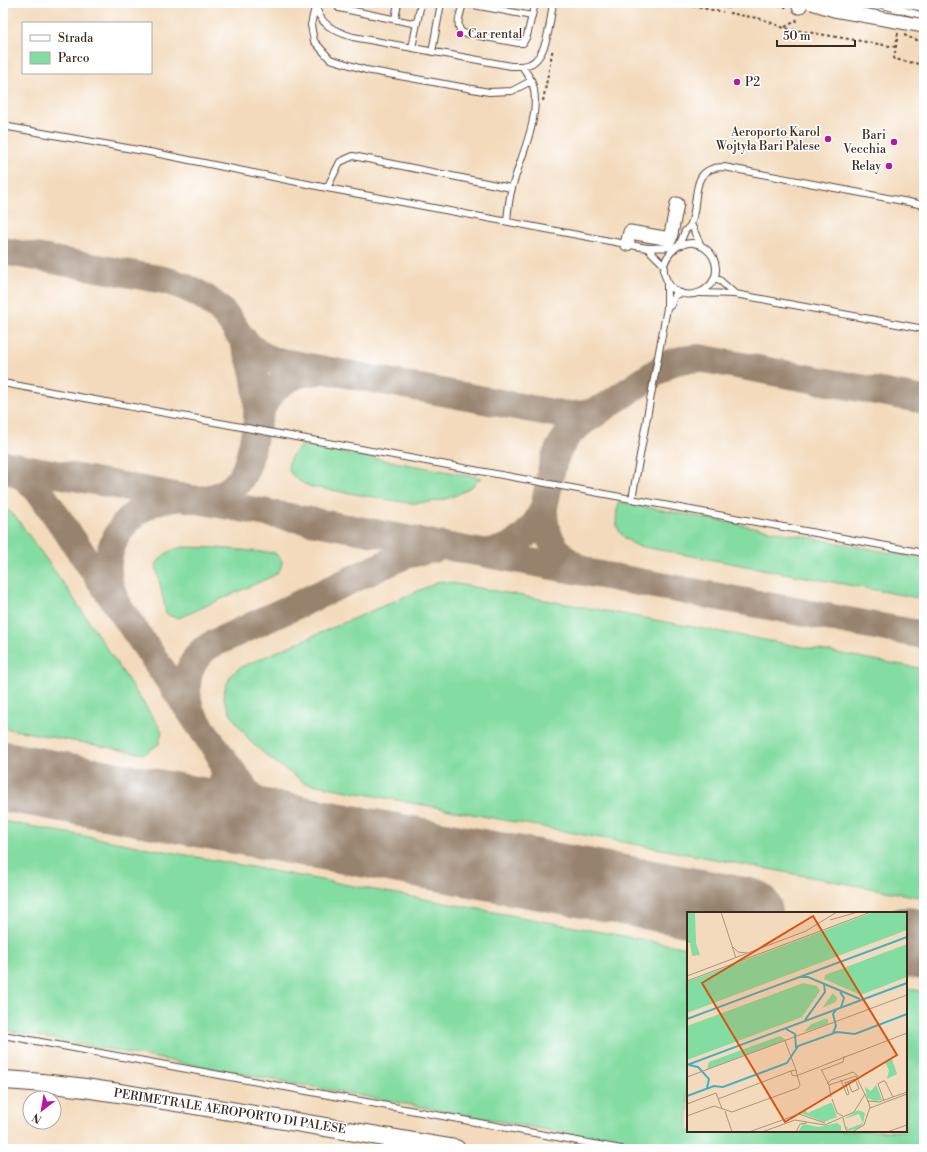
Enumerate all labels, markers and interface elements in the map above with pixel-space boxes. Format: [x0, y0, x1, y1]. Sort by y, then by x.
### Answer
legend [22, 22, 152, 74]
scale bar [777, 22, 855, 48]
place label: Car rental [468, 27, 523, 42]
marker: Car rental [455, 29, 465, 39]
text: 50 m [783, 29, 811, 44]
text: Strada [58, 31, 94, 46]
text: Parco [58, 51, 90, 66]
place label: P2 [745, 75, 760, 90]
marker: P2 [732, 77, 742, 87]
place label: Aeroporto Karol Wojtyła Bari Palese [715, 125, 820, 154]
place label: Bari Vecchia [842, 128, 887, 157]
marker: Aeroporto Karol Wojtyła Bari Palese [823, 134, 833, 144]
marker: Bari Vecchia [889, 137, 899, 147]
place label: Relay [851, 159, 881, 174]
marker: Relay [884, 161, 894, 171]
inset map [687, 912, 907, 1132]
street label: PERIMETRALE AEROPORTO DI PALESE [113, 1086, 347, 1137]
north arrow [22, 1090, 62, 1130]
text: N [30, 1109, 45, 1126]

